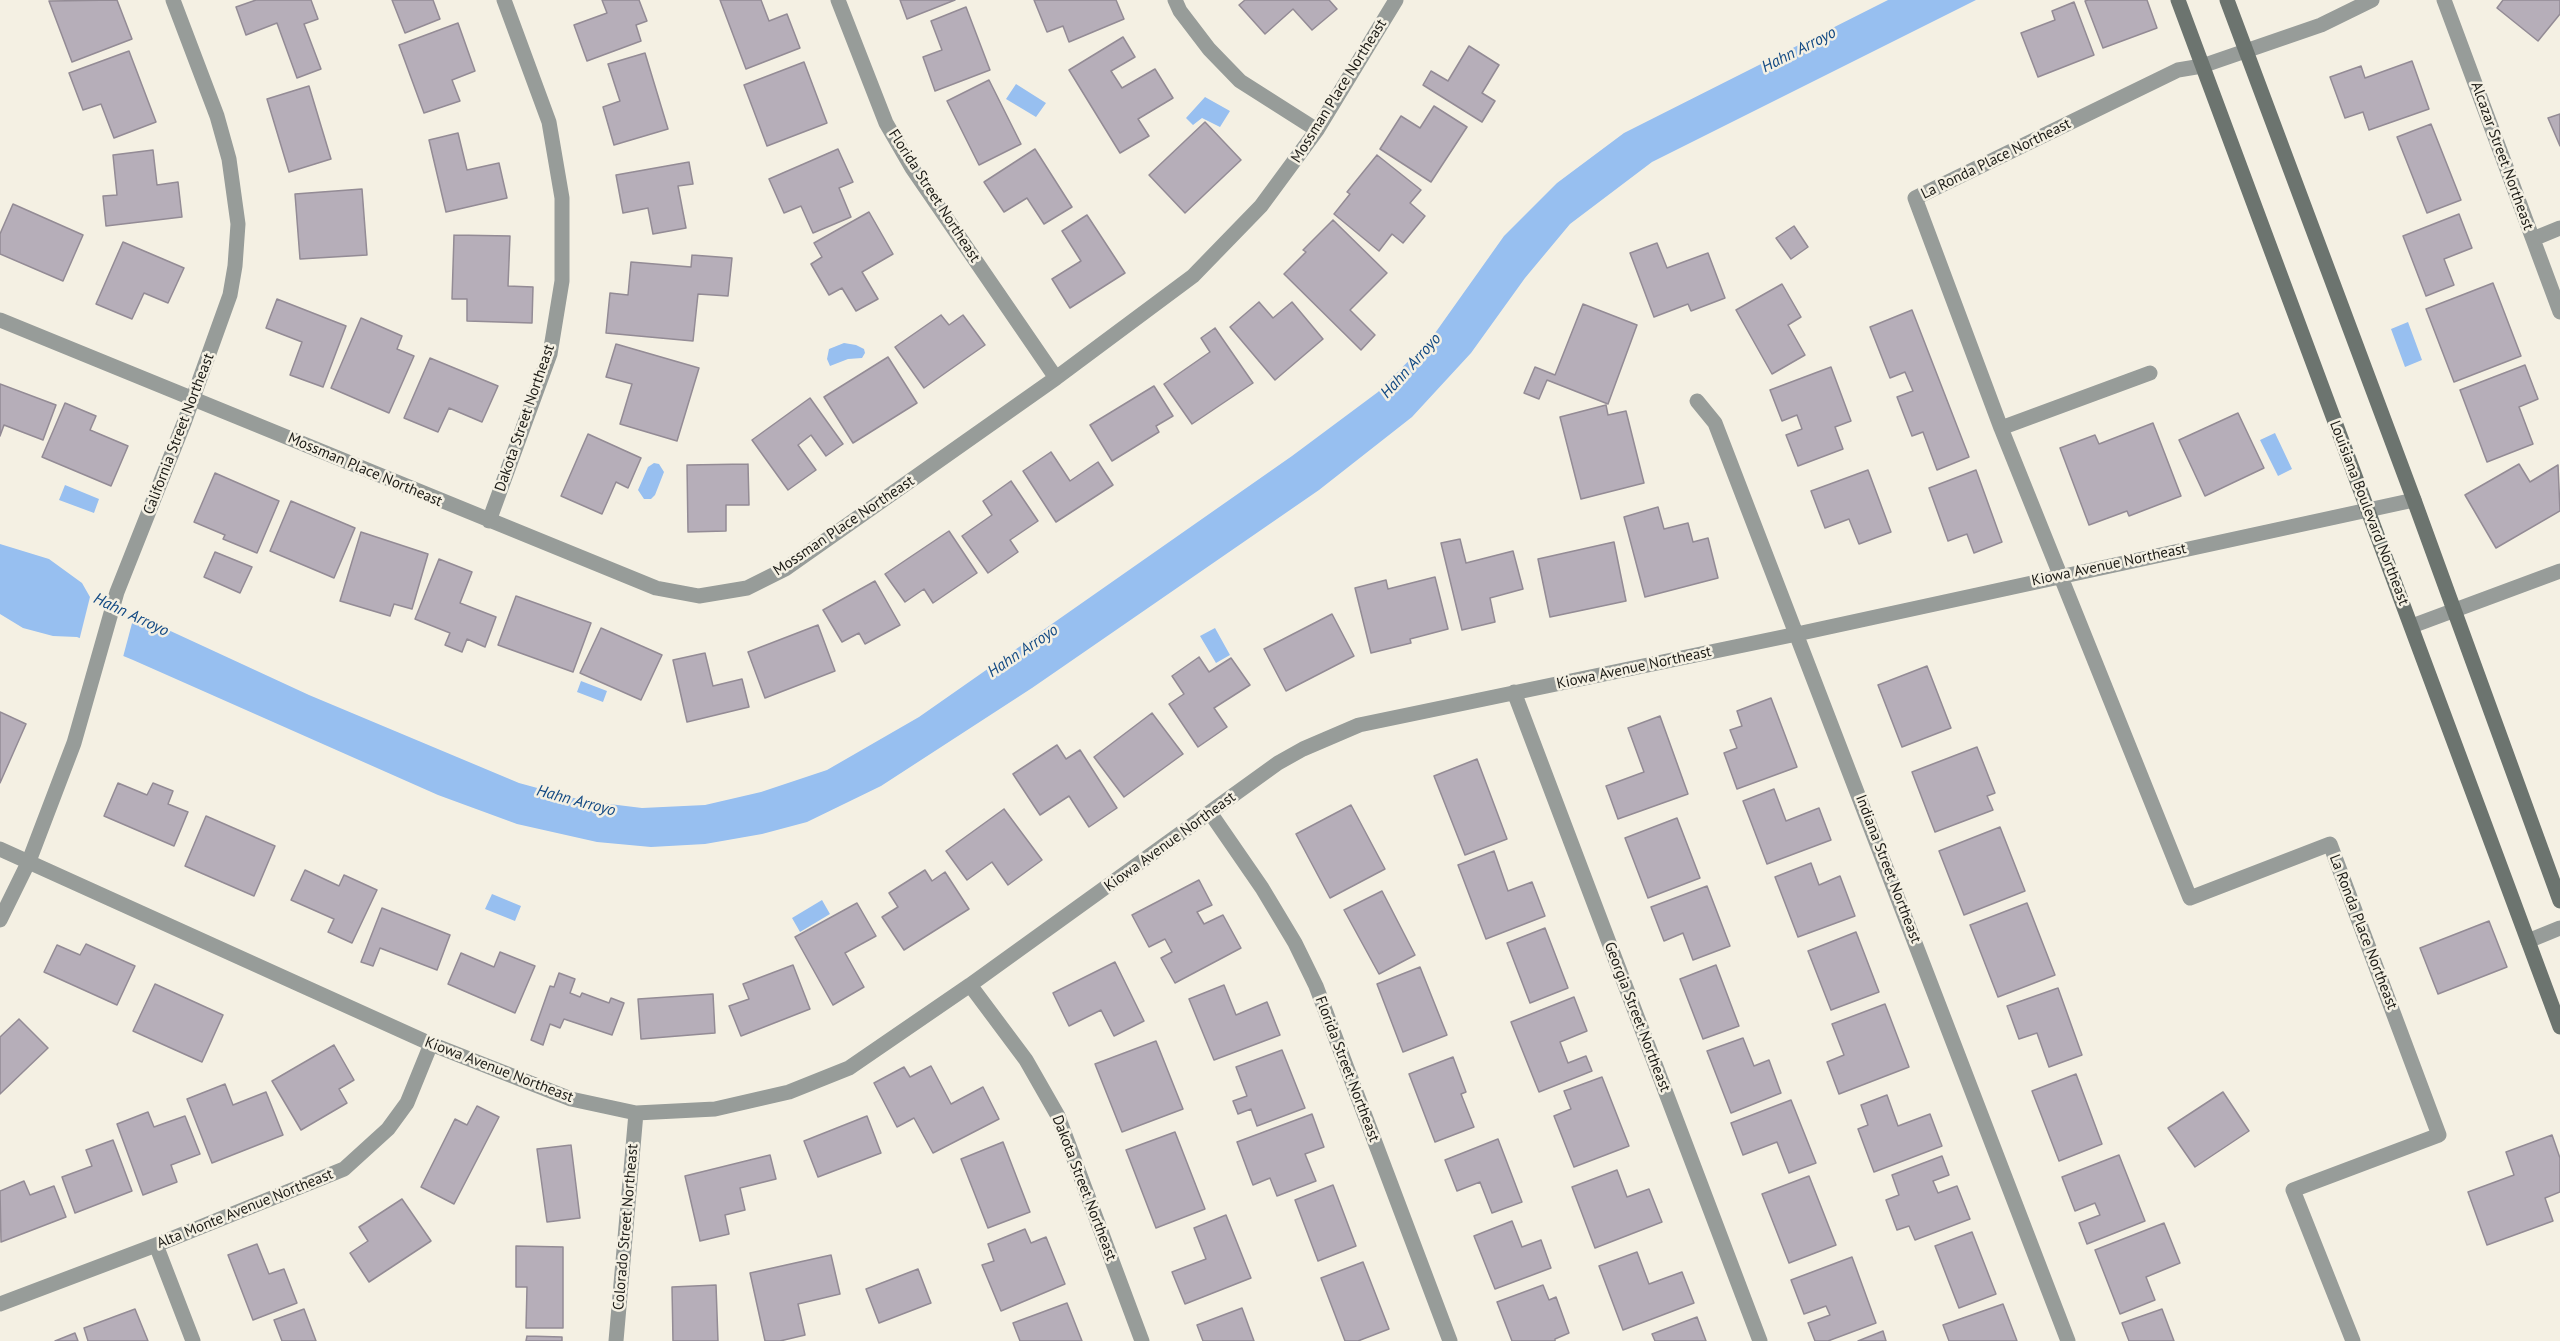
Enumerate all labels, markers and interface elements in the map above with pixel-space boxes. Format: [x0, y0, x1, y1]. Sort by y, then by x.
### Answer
street label: Mossman Place Northeast [1287, 16, 1391, 166]
water label: Hahn Arroyo [1759, 23, 1839, 77]
street label: Alcazar Street Northeast [2467, 79, 2537, 233]
street label: La Ronda Place Northeast [1918, 115, 2074, 203]
street label: Florida Street Northeast [884, 126, 984, 266]
water label: Hahn Arroyo [1377, 330, 1445, 402]
street label: Dakota Street Northeast [491, 342, 559, 494]
street label: California Street Northeast [140, 351, 218, 517]
street label: Louisiana Boulevard Northeast [2325, 418, 2413, 608]
street label: Mossman Place Northeast [285, 429, 445, 511]
street label: Mossman Place Northeast [770, 472, 918, 580]
street label: Kiowa Avenue Northeast [2030, 540, 2188, 590]
water label: Hahn Arroyo [90, 589, 172, 641]
water label: Hahn Arroyo [984, 620, 1062, 682]
street label: Kiowa Avenue Northeast [1555, 643, 1713, 693]
water label: Hahn Arroyo [534, 781, 618, 821]
street label: Kiowa Avenue Northeast [1101, 788, 1239, 896]
street label: Indiana Street Northeast [1851, 792, 1925, 946]
street label: La Ronda Place Northeast [2325, 852, 2401, 1012]
street label: Georgia Street Northeast [1600, 940, 1674, 1094]
street label: Florida Street Northeast [1311, 994, 1383, 1144]
street label: Kiowa Avenue Northeast [422, 1033, 576, 1107]
street label: Dakota Street Northeast [1048, 1113, 1120, 1263]
street label: Colorado Street Northeast [610, 1143, 642, 1311]
street label: Alta Monte Avenue Northeast [154, 1165, 336, 1253]

